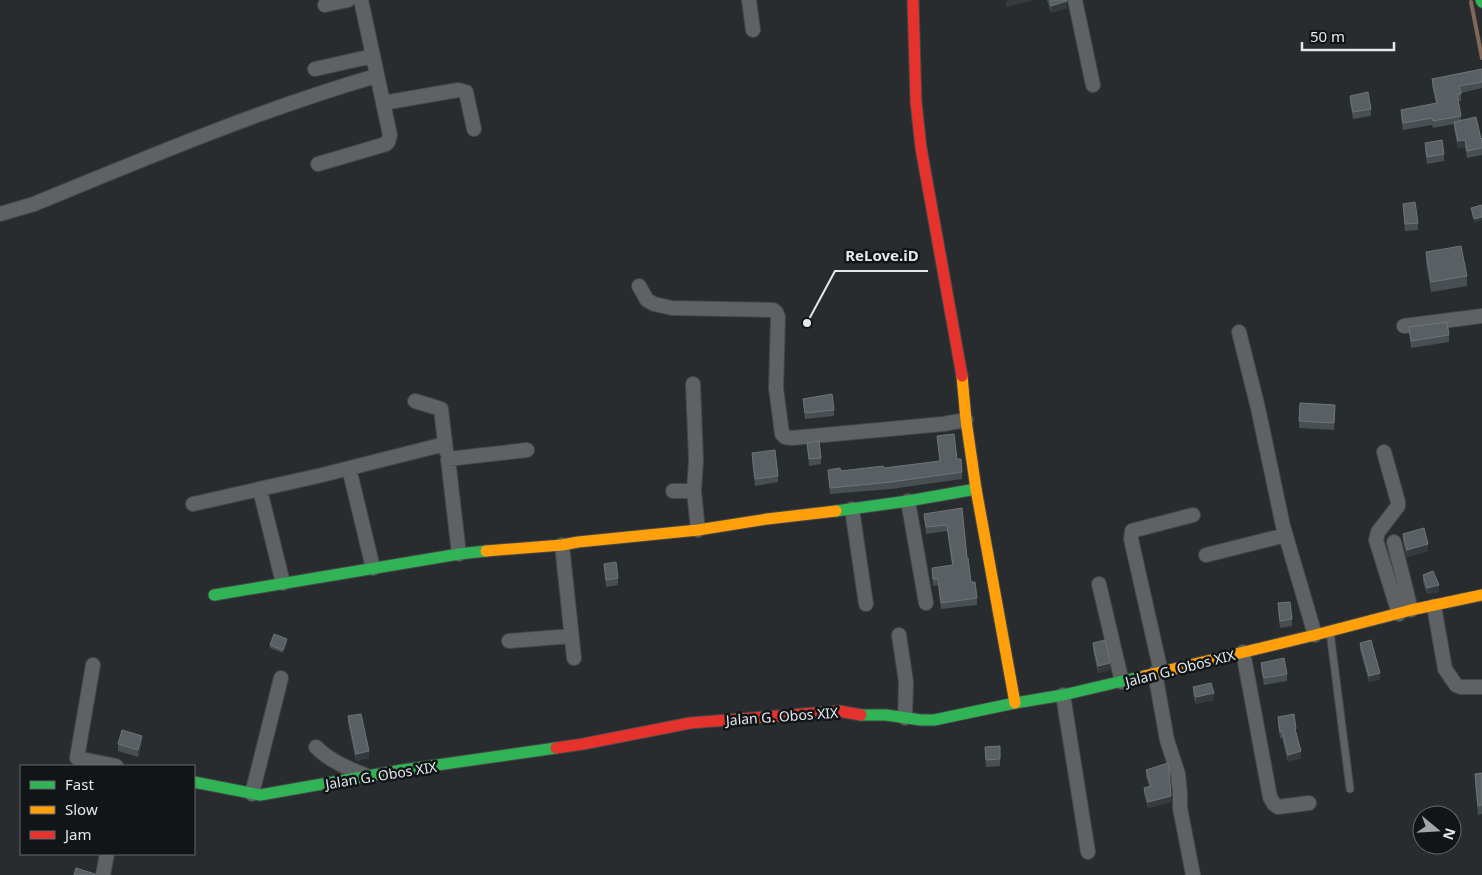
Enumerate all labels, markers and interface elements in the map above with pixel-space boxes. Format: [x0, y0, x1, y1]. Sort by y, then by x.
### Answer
scale bar [1302, 20, 1394, 52]
text: 50 m [1310, 26, 1345, 46]
callout: ReLove.iD [835, 241, 928, 271]
text: ReLove.iD [845, 245, 919, 265]
street label: Jalan G. Obos XIX [1121, 645, 1238, 691]
street label: Jalan G. Obos XIX [723, 703, 840, 730]
street label: Jalan G. Obos XIX [322, 757, 439, 793]
legend [20, 765, 195, 855]
text: Fast [65, 774, 94, 794]
text: Slow [65, 799, 98, 819]
north arrow [1412, 805, 1462, 855]
text: Jam [63, 824, 92, 844]
text: N [1439, 826, 1461, 843]

